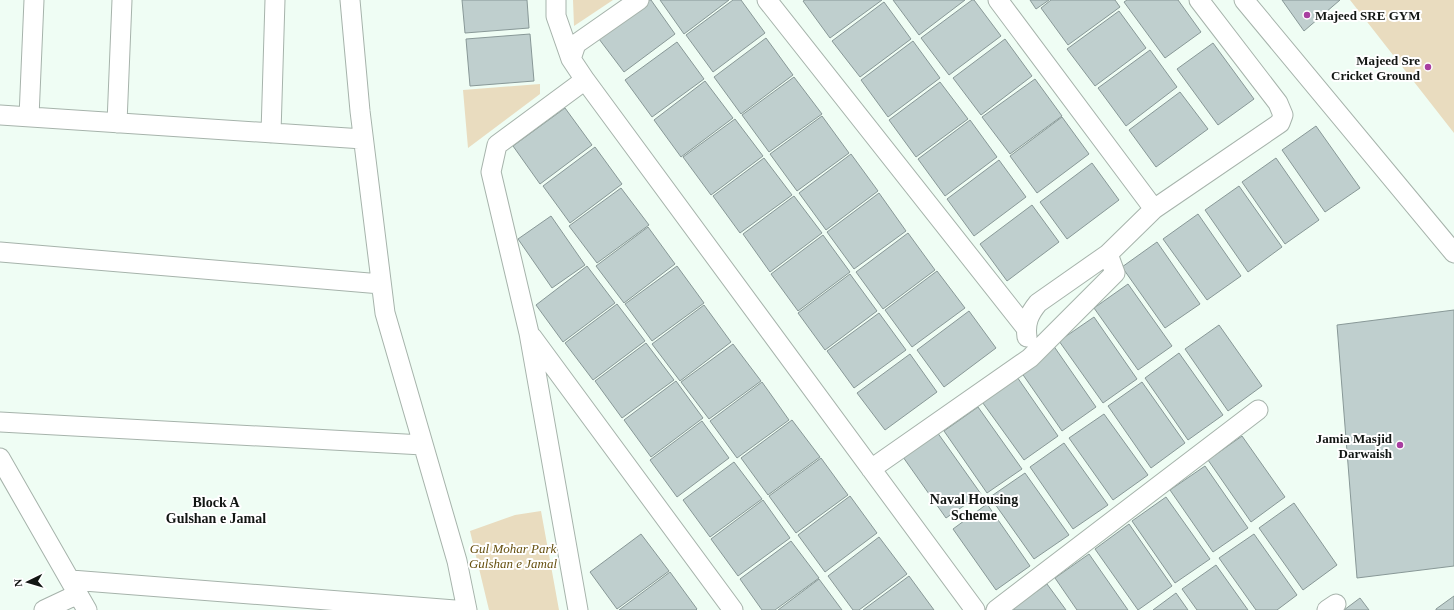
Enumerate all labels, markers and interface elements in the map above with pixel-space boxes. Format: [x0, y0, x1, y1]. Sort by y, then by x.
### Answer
place label: Majeed SRE GYM [1315, 8, 1420, 23]
marker: Majeed SRE GYM [1302, 10, 1312, 20]
place label: Majeed Sre Cricket Ground [1331, 53, 1421, 83]
marker: Majeed Sre Cricket Ground [1423, 62, 1433, 72]
place label: Jamia Masjid Darwaish [1316, 431, 1393, 461]
marker: Jamia Masjid Darwaish [1395, 440, 1405, 450]
district label: Naval Housing Scheme [930, 492, 1018, 523]
district label: Block A Gulshan e Jamal [166, 495, 266, 526]
park label: Gul Mohar Park Gulshan e Jamal [469, 541, 557, 571]
north arrow [8, 562, 48, 602]
text: N [12, 578, 24, 587]

